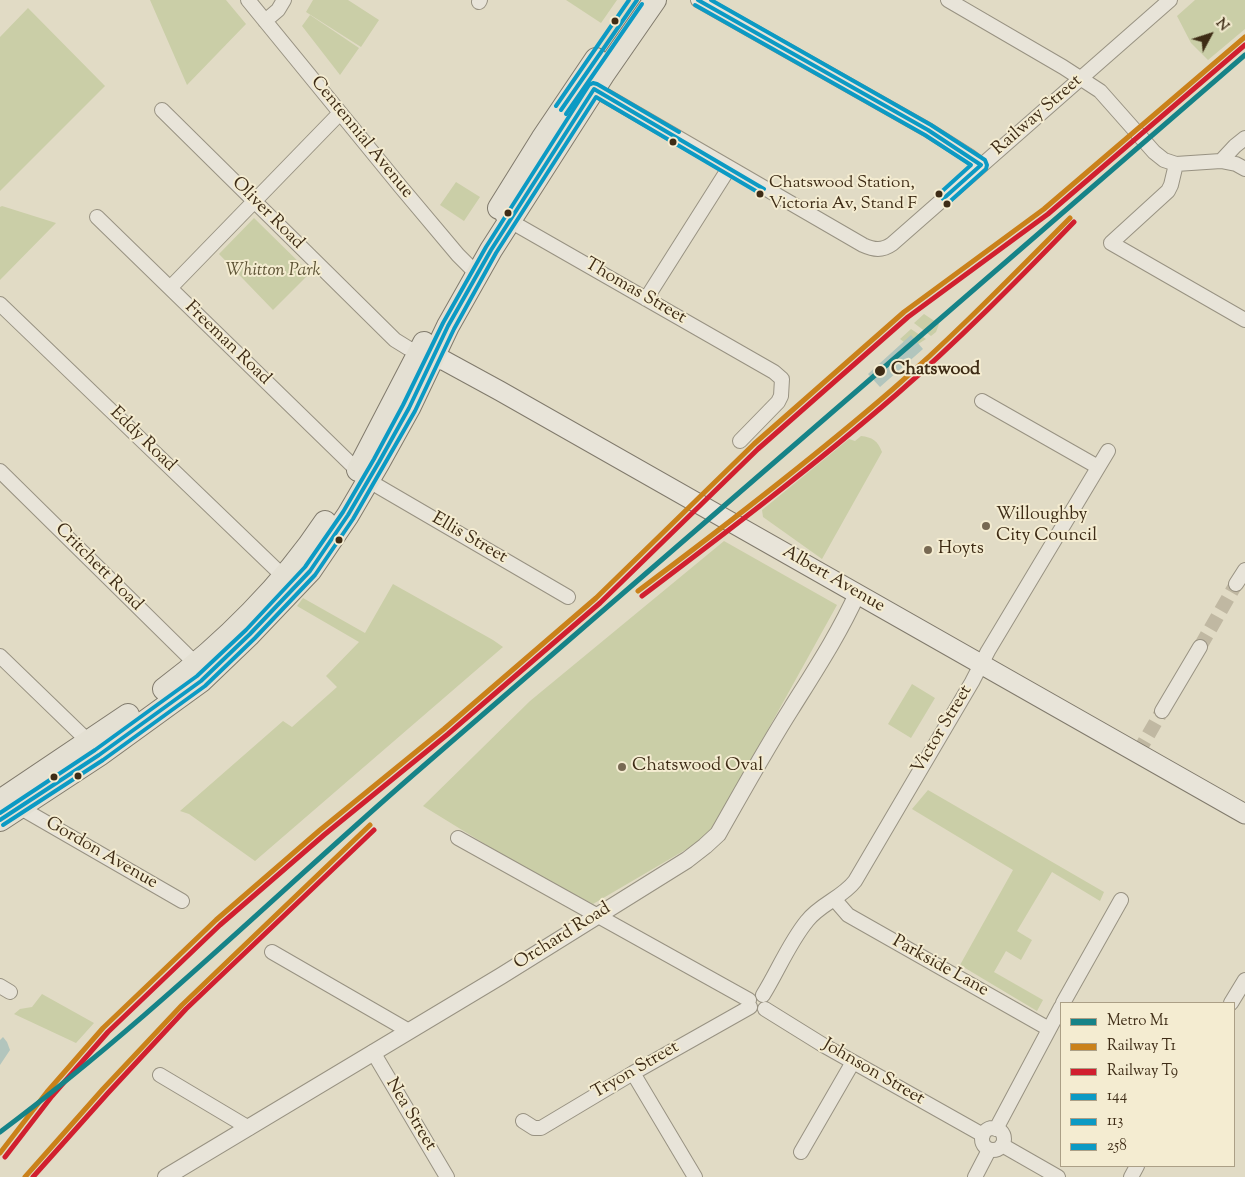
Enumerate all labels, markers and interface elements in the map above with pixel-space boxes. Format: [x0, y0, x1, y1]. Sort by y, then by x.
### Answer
north arrow [1185, 10, 1235, 60]
text: N [1210, 15, 1233, 36]
unlabelled marker [610, 16, 620, 26]
street label: Railway Street [989, 71, 1087, 161]
street label: Centennial Avenue [305, 73, 417, 203]
unlabelled marker [668, 137, 678, 147]
street label: Oliver Road [226, 173, 308, 255]
place label: Chatswood Station, Victoria Av, Stand F [769, 174, 917, 214]
marker: Chatswood Station, Victoria Av, Stand F [755, 189, 765, 199]
unlabelled marker [934, 189, 944, 199]
unlabelled marker [942, 199, 952, 209]
unlabelled marker [503, 208, 513, 218]
street label: Thomas Street [580, 254, 690, 330]
park label: Whitton Park [225, 261, 321, 283]
street label: Freeman Road [179, 298, 275, 390]
place label: Chatswood [891, 360, 980, 382]
marker: Chatswood [873, 364, 887, 378]
street label: Eddy Road [104, 403, 180, 477]
place label: Willoughby City Council [996, 505, 1097, 548]
street label: Ellis Street [427, 509, 511, 569]
street label: Critchett Road [50, 520, 146, 616]
marker: Willoughby City Council [980, 520, 992, 532]
unlabelled marker [334, 535, 344, 545]
place label: Hoyts [938, 539, 984, 561]
street label: Albert Avenue [778, 542, 888, 618]
marker: Hoyts [922, 544, 934, 556]
street label: Victor Street [908, 682, 978, 778]
place label: Chatswood Oval [632, 756, 763, 778]
marker: Chatswood Oval [616, 761, 628, 773]
unlabelled marker [73, 771, 83, 781]
unlabelled marker [49, 772, 59, 782]
street label: Gordon Avenue [41, 813, 161, 895]
street label: Orchard Road [511, 899, 615, 975]
street label: Parkside Lane [888, 932, 992, 1002]
legend [1060, 1002, 1235, 1167]
text: Metro M1 [1107, 1011, 1169, 1032]
street label: Johnson Street [818, 1035, 928, 1111]
text: Railway T1 [1107, 1036, 1176, 1057]
street label: Tryon Street [588, 1037, 684, 1105]
text: Railway T9 [1107, 1061, 1178, 1082]
street label: Nea Street [380, 1075, 440, 1155]
text: 144 [1107, 1086, 1127, 1107]
text: 113 [1107, 1111, 1123, 1132]
text: 258 [1107, 1136, 1127, 1157]

